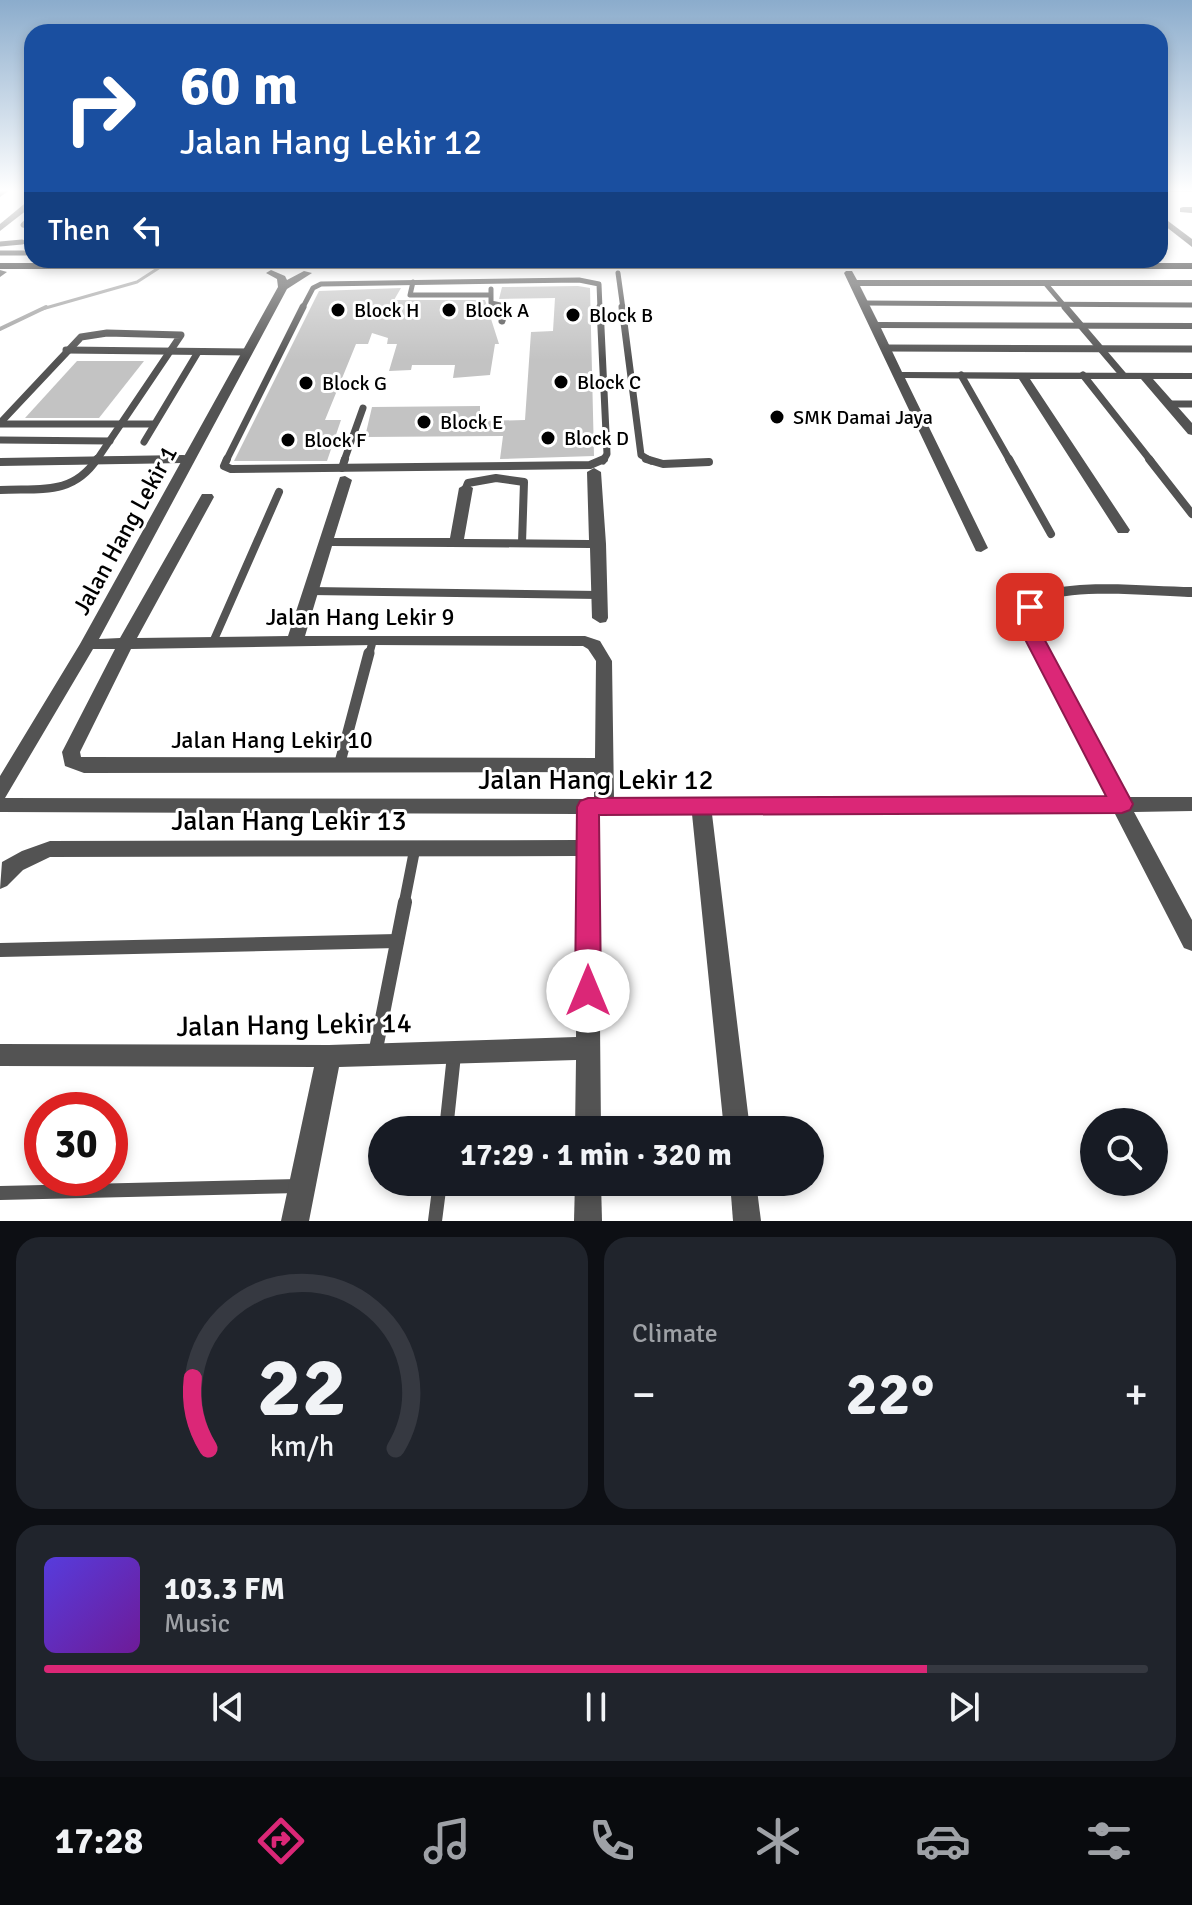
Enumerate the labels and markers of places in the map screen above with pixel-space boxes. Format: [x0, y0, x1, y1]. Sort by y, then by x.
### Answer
place label: Block H [354, 298, 420, 323]
place label: Block A [465, 298, 529, 323]
marker: Block H [329, 301, 347, 319]
marker: Block A [440, 301, 458, 319]
place label: Block B [589, 303, 653, 328]
marker: Block B [564, 306, 582, 324]
place label: Block C [577, 370, 641, 395]
place label: Block G [322, 371, 387, 396]
marker: Block C [552, 373, 570, 391]
marker: Block G [297, 374, 315, 392]
place label: SMK Damai Jaya [793, 405, 933, 430]
marker: SMK Damai Jaya [768, 408, 786, 426]
place label: Block E [440, 410, 503, 435]
marker: Block E [415, 413, 433, 431]
place label: Block D [564, 426, 629, 451]
place label: Block F [304, 428, 366, 453]
marker: Block D [539, 429, 557, 447]
marker: Block F [279, 431, 297, 449]
pin [996, 573, 1064, 641]

